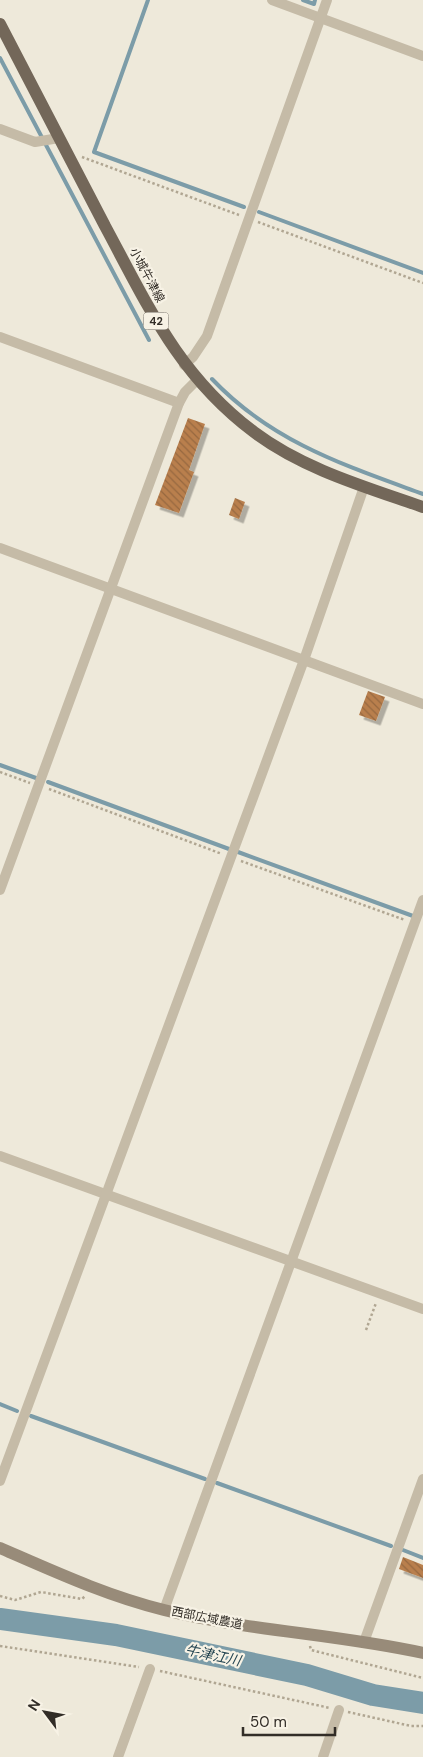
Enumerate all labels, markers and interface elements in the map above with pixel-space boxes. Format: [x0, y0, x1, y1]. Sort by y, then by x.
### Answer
street label: 小城牛津線 [126, 245, 168, 305]
road number: 42 [144, 312, 168, 330]
street label: 西部広域農道 [170, 1603, 244, 1633]
water label: 牛津江川 [184, 1640, 244, 1670]
north arrow [20, 1687, 70, 1737]
text: N [24, 1696, 44, 1714]
scale bar [243, 1704, 336, 1736]
text: 50 m [250, 1712, 287, 1732]

